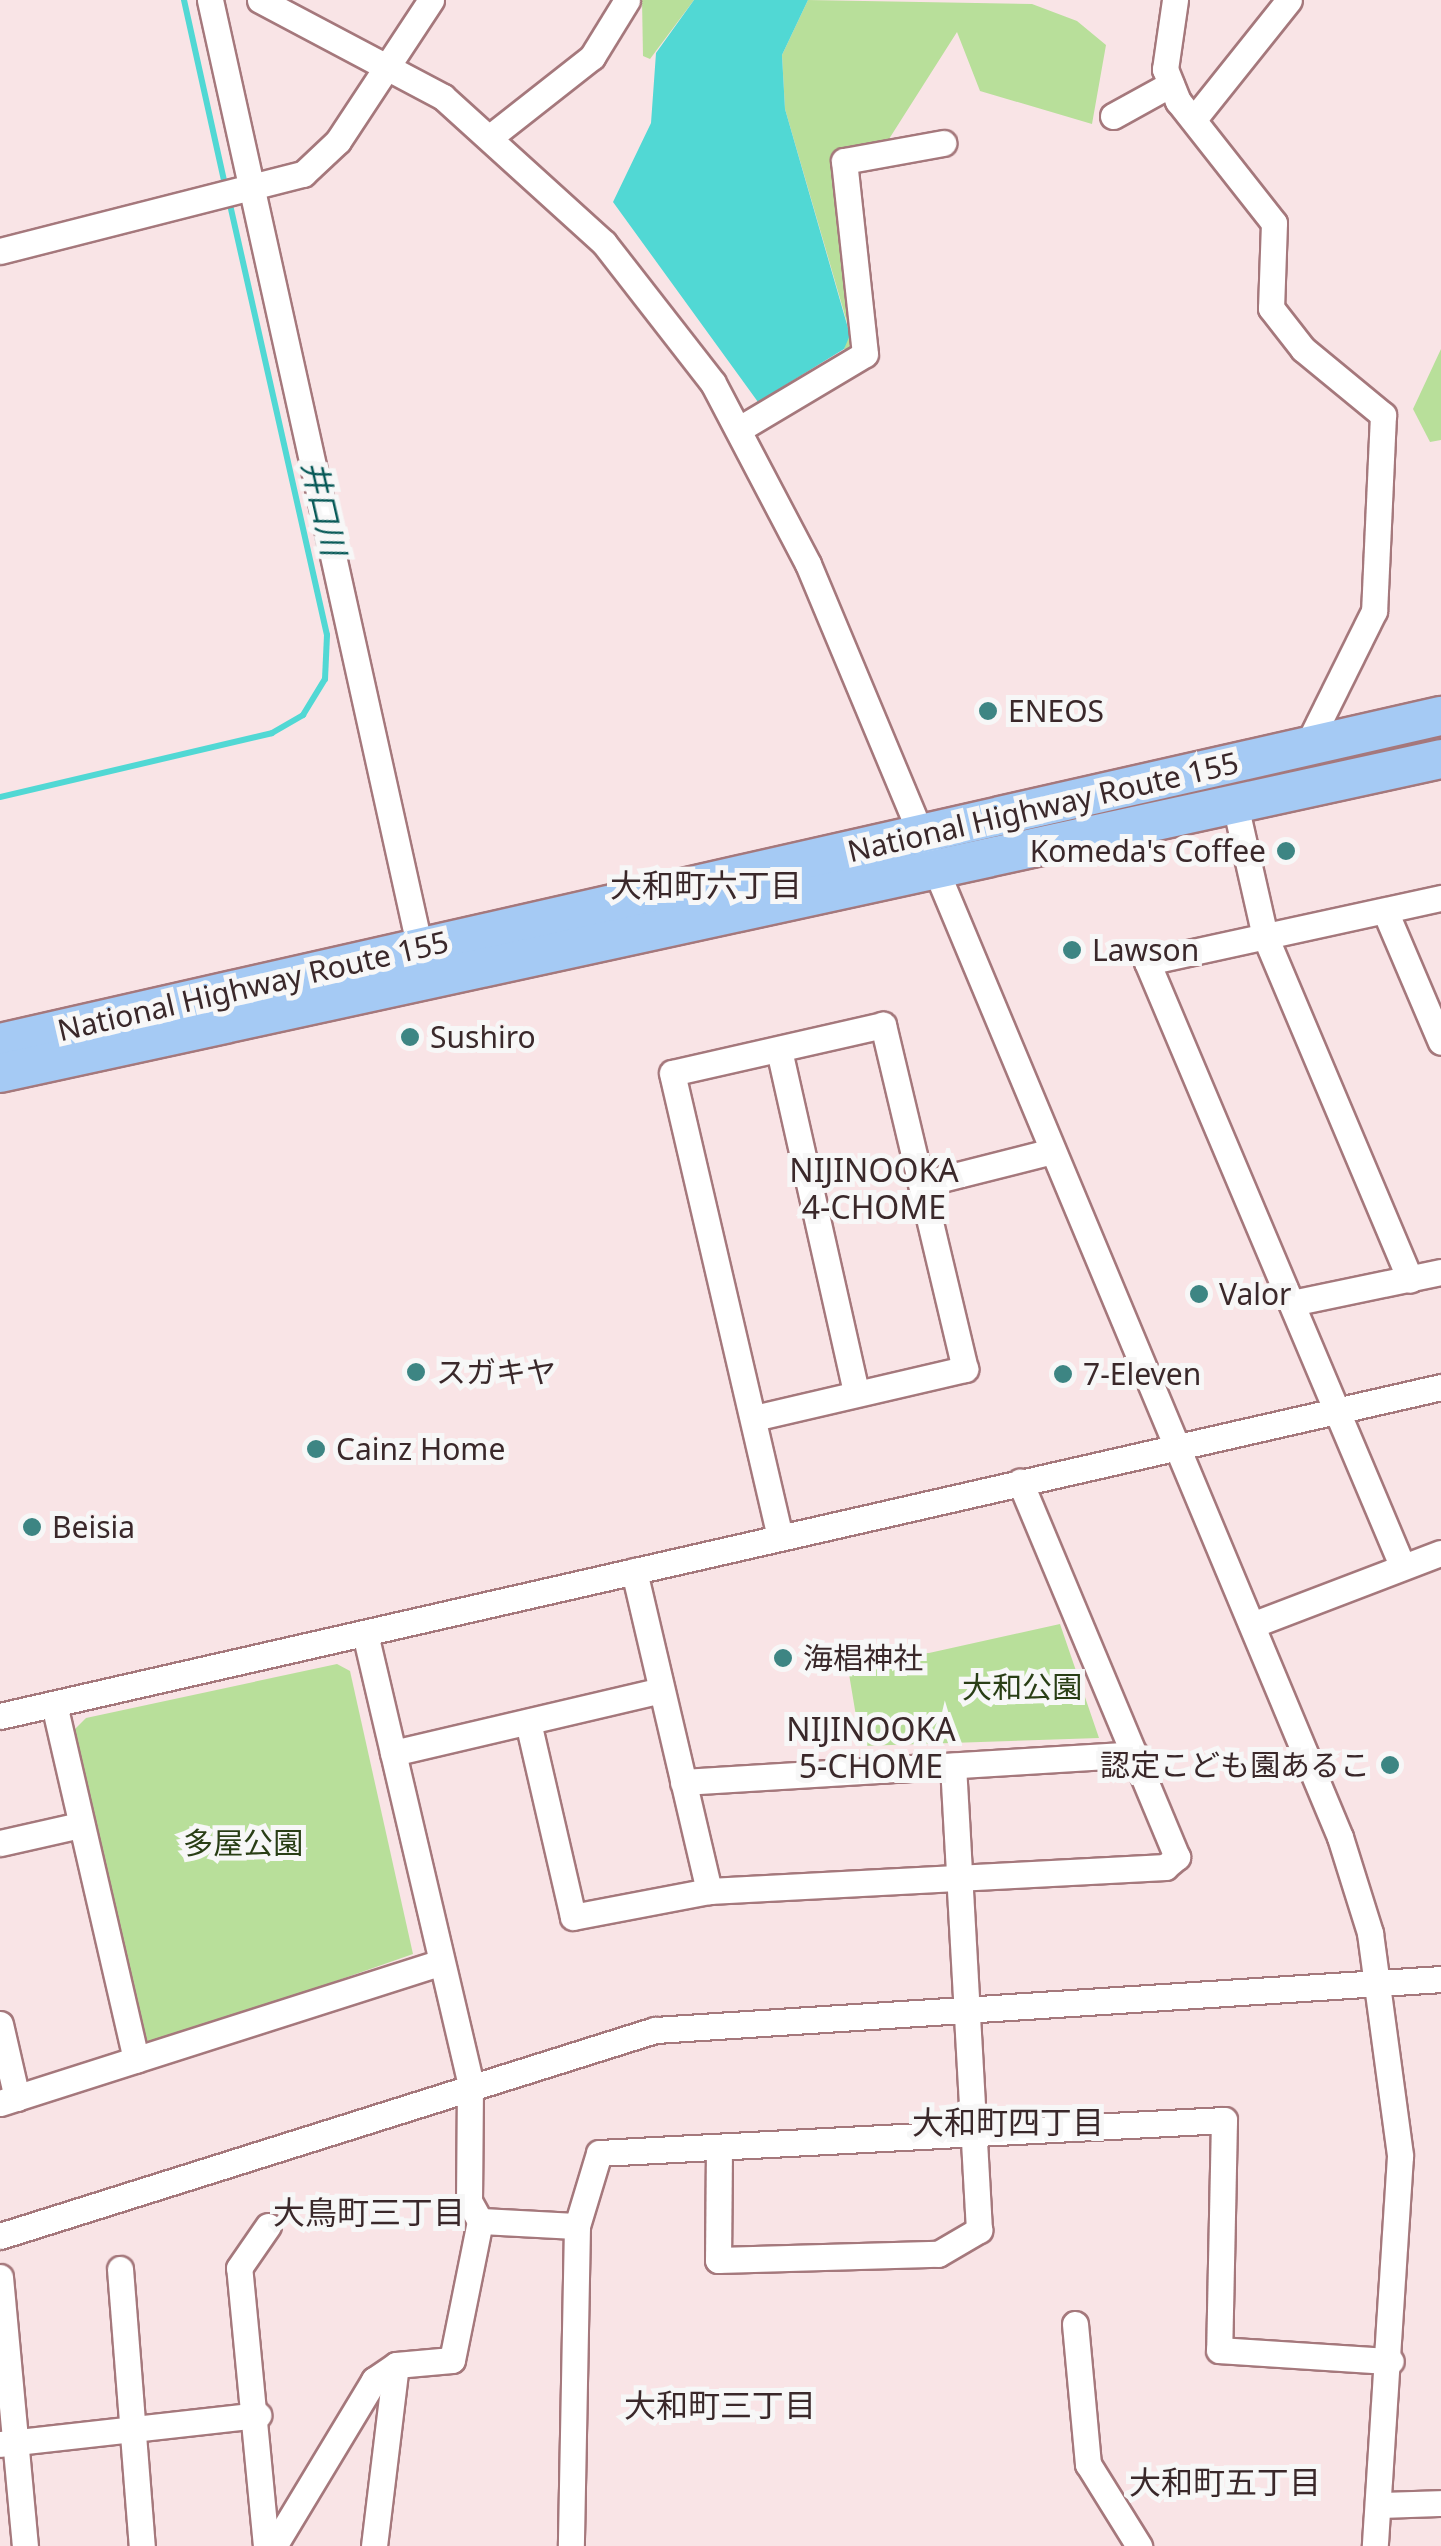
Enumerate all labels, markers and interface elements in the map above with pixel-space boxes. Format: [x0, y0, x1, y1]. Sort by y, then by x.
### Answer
water label: 井口川 [294, 457, 354, 559]
place label: ENEOS [1008, 693, 1104, 729]
marker: ENEOS [977, 700, 999, 722]
street label: National Highway Route 155 [844, 744, 1242, 870]
place label: Komeda's Coffee [1030, 833, 1266, 869]
marker: Komeda's Coffee [1275, 840, 1297, 862]
district label: 大和町六丁目 [610, 866, 802, 904]
street label: National Highway Route 155 [54, 923, 452, 1049]
place label: Lawson [1092, 932, 1199, 968]
marker: Lawson [1061, 939, 1083, 961]
place label: Sushiro [430, 1019, 536, 1055]
marker: Sushiro [399, 1026, 421, 1048]
district label: NIJINOOKA 4-CHOME [778, 1152, 970, 1227]
place label: Valor [1219, 1276, 1292, 1312]
marker: Valor [1188, 1283, 1210, 1305]
place label: スガキヤ [436, 1354, 556, 1390]
place label: 7-Eleven [1083, 1356, 1201, 1392]
marker: スガキヤ [405, 1361, 427, 1383]
marker: 7-Eleven [1052, 1363, 1074, 1385]
place label: Cainz Home [336, 1431, 505, 1467]
marker: Cainz Home [305, 1438, 327, 1460]
place label: Beisia [52, 1509, 135, 1545]
marker: Beisia [21, 1516, 43, 1538]
place label: 海椙神社 [803, 1640, 923, 1676]
marker: 海椙神社 [772, 1647, 794, 1669]
park label: 大和公園 [962, 1669, 1082, 1705]
district label: NIJINOOKA 5-CHOME [775, 1711, 967, 1786]
place label: 認定こども園あるこ [1100, 1747, 1370, 1783]
marker: 認定こども園あるこ [1379, 1754, 1401, 1776]
park label: 多屋公園 [183, 1825, 303, 1861]
district label: 大和町四丁目 [912, 2103, 1104, 2141]
district label: 大鳥町三丁目 [273, 2193, 465, 2231]
district label: 大和町三丁目 [624, 2386, 816, 2424]
district label: 大和町五丁目 [1129, 2463, 1321, 2501]

